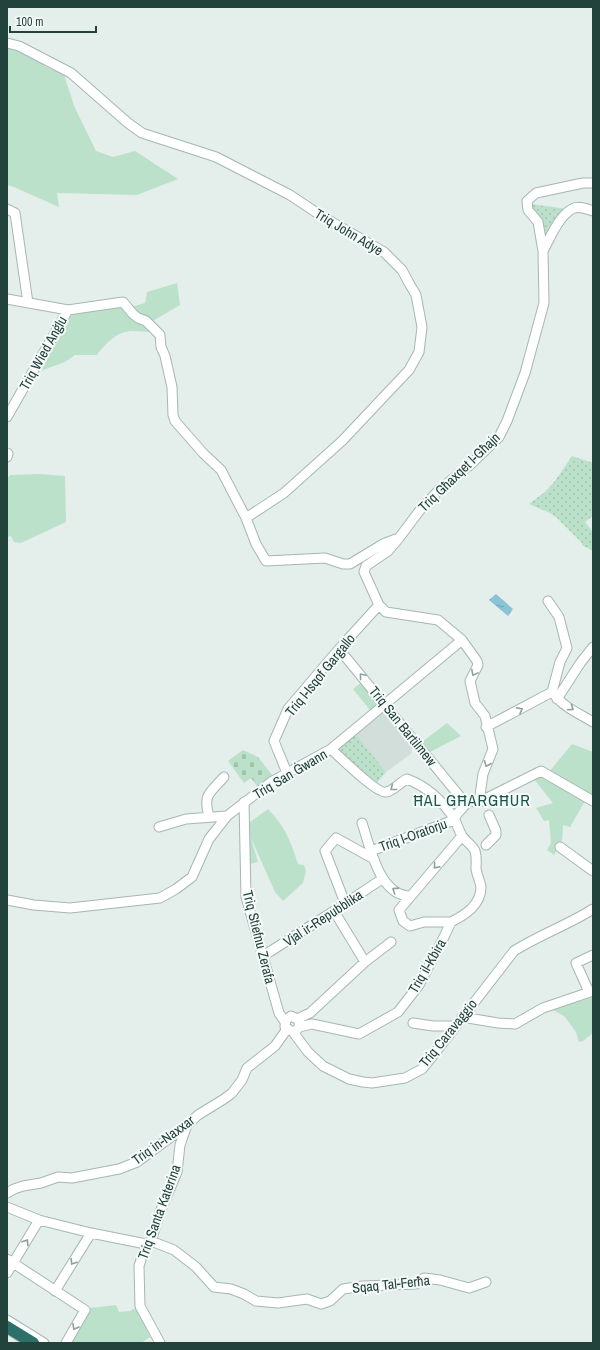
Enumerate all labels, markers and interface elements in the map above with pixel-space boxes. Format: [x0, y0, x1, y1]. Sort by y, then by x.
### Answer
scale bar [10, 8, 96, 34]
text: 100 m [16, 14, 43, 30]
street label: Triq John Adye [311, 205, 387, 259]
street label: Triq Wied Anġlu [15, 313, 71, 393]
street label: Triq Għaxqet l-Għajn [414, 428, 504, 516]
street label: Triq l-Isqof Gargallo [281, 630, 359, 720]
one-way arrow [471, 669, 479, 677]
one-way arrow [360, 674, 367, 681]
street label: Triq San Bartilmew [365, 682, 441, 770]
one-way arrow [567, 703, 574, 710]
one-way arrow [515, 707, 523, 714]
street label: Triq San Ġwann [250, 745, 330, 803]
one-way arrow [484, 761, 492, 768]
one-way arrow [391, 783, 398, 790]
district label: ĦAL GĦARGĦUR [413, 789, 531, 811]
street label: Triq l-Oratorju [377, 814, 449, 856]
one-way arrow [434, 861, 441, 868]
street label: Vjal ir-Repubblika [280, 885, 367, 950]
one-way arrow [392, 887, 399, 894]
street label: Triq Stiefnu Zerafa [239, 888, 279, 986]
street label: Triq il-Kbira [404, 935, 450, 997]
street label: Triq Caravaggio [415, 995, 481, 1071]
street label: Triq in-Naxxar [128, 1111, 198, 1169]
street label: Triq Santa Katerina [133, 1161, 185, 1262]
one-way arrow [21, 1239, 29, 1246]
one-way arrow [70, 1258, 78, 1265]
street label: Sqaq Tal-Ferħa [351, 1271, 431, 1297]
one-way arrow [73, 1323, 80, 1330]

